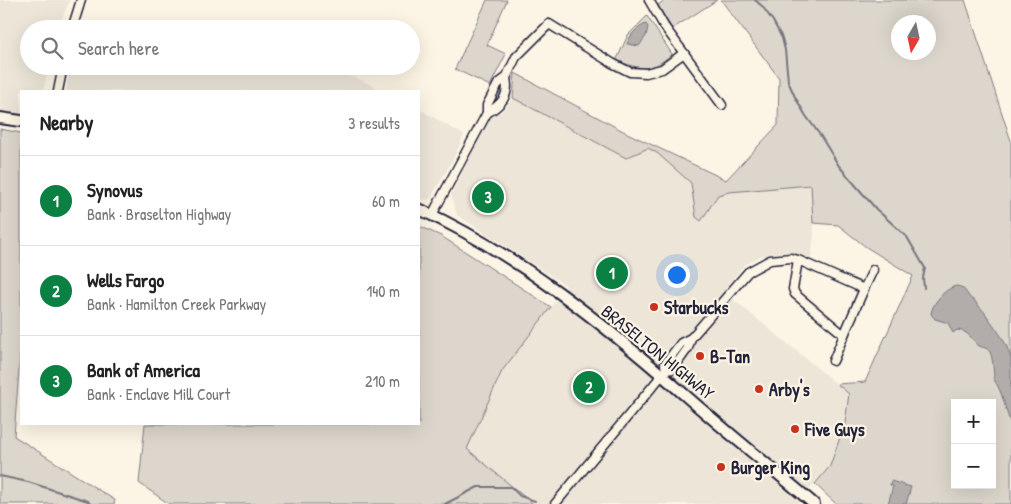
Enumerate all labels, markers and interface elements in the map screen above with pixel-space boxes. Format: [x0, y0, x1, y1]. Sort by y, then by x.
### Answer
north arrow [891, 15, 936, 60]
search box [20, 20, 420, 75]
icon: search [38, 34, 66, 62]
text: Search here [78, 35, 159, 61]
text: Nearby [40, 108, 93, 137]
text: 3 results [348, 112, 400, 134]
text: Synovus [87, 177, 143, 203]
pin: 3 [472, 178, 504, 216]
text: 1 [53, 190, 59, 212]
text: 60 m [372, 190, 400, 212]
text: Bank · Braselton Highway [87, 203, 231, 225]
pin: 1 [596, 254, 628, 292]
your location [664, 262, 690, 288]
text: Wells Fargo [87, 267, 164, 293]
text: 2 [52, 280, 60, 302]
text: 140 m [366, 280, 400, 302]
text: Bank · Hamilton Creek Parkway [87, 293, 266, 315]
place label: Starbucks [664, 295, 729, 320]
street label: BRASELTON HIGHWAY [596, 299, 720, 405]
marker: Starbucks [648, 301, 660, 313]
place label: B-Tan [710, 344, 750, 369]
marker: B-Tan [694, 350, 706, 362]
text: Bank of America [87, 357, 200, 383]
pin: 2 [573, 368, 605, 406]
text: 3 [52, 370, 60, 392]
text: 210 m [365, 370, 400, 392]
place label: Arby's [769, 377, 810, 403]
text: Bank · Enclave Mill Court [87, 383, 230, 405]
marker: Arby's [753, 383, 765, 395]
map controls [951, 399, 996, 489]
button: + [951, 399, 996, 444]
place label: Five Guys [804, 417, 865, 443]
marker: Five Guys [789, 423, 801, 435]
button: − [951, 444, 996, 489]
place label: Burger King [731, 455, 810, 481]
marker: Burger King [715, 461, 727, 473]

